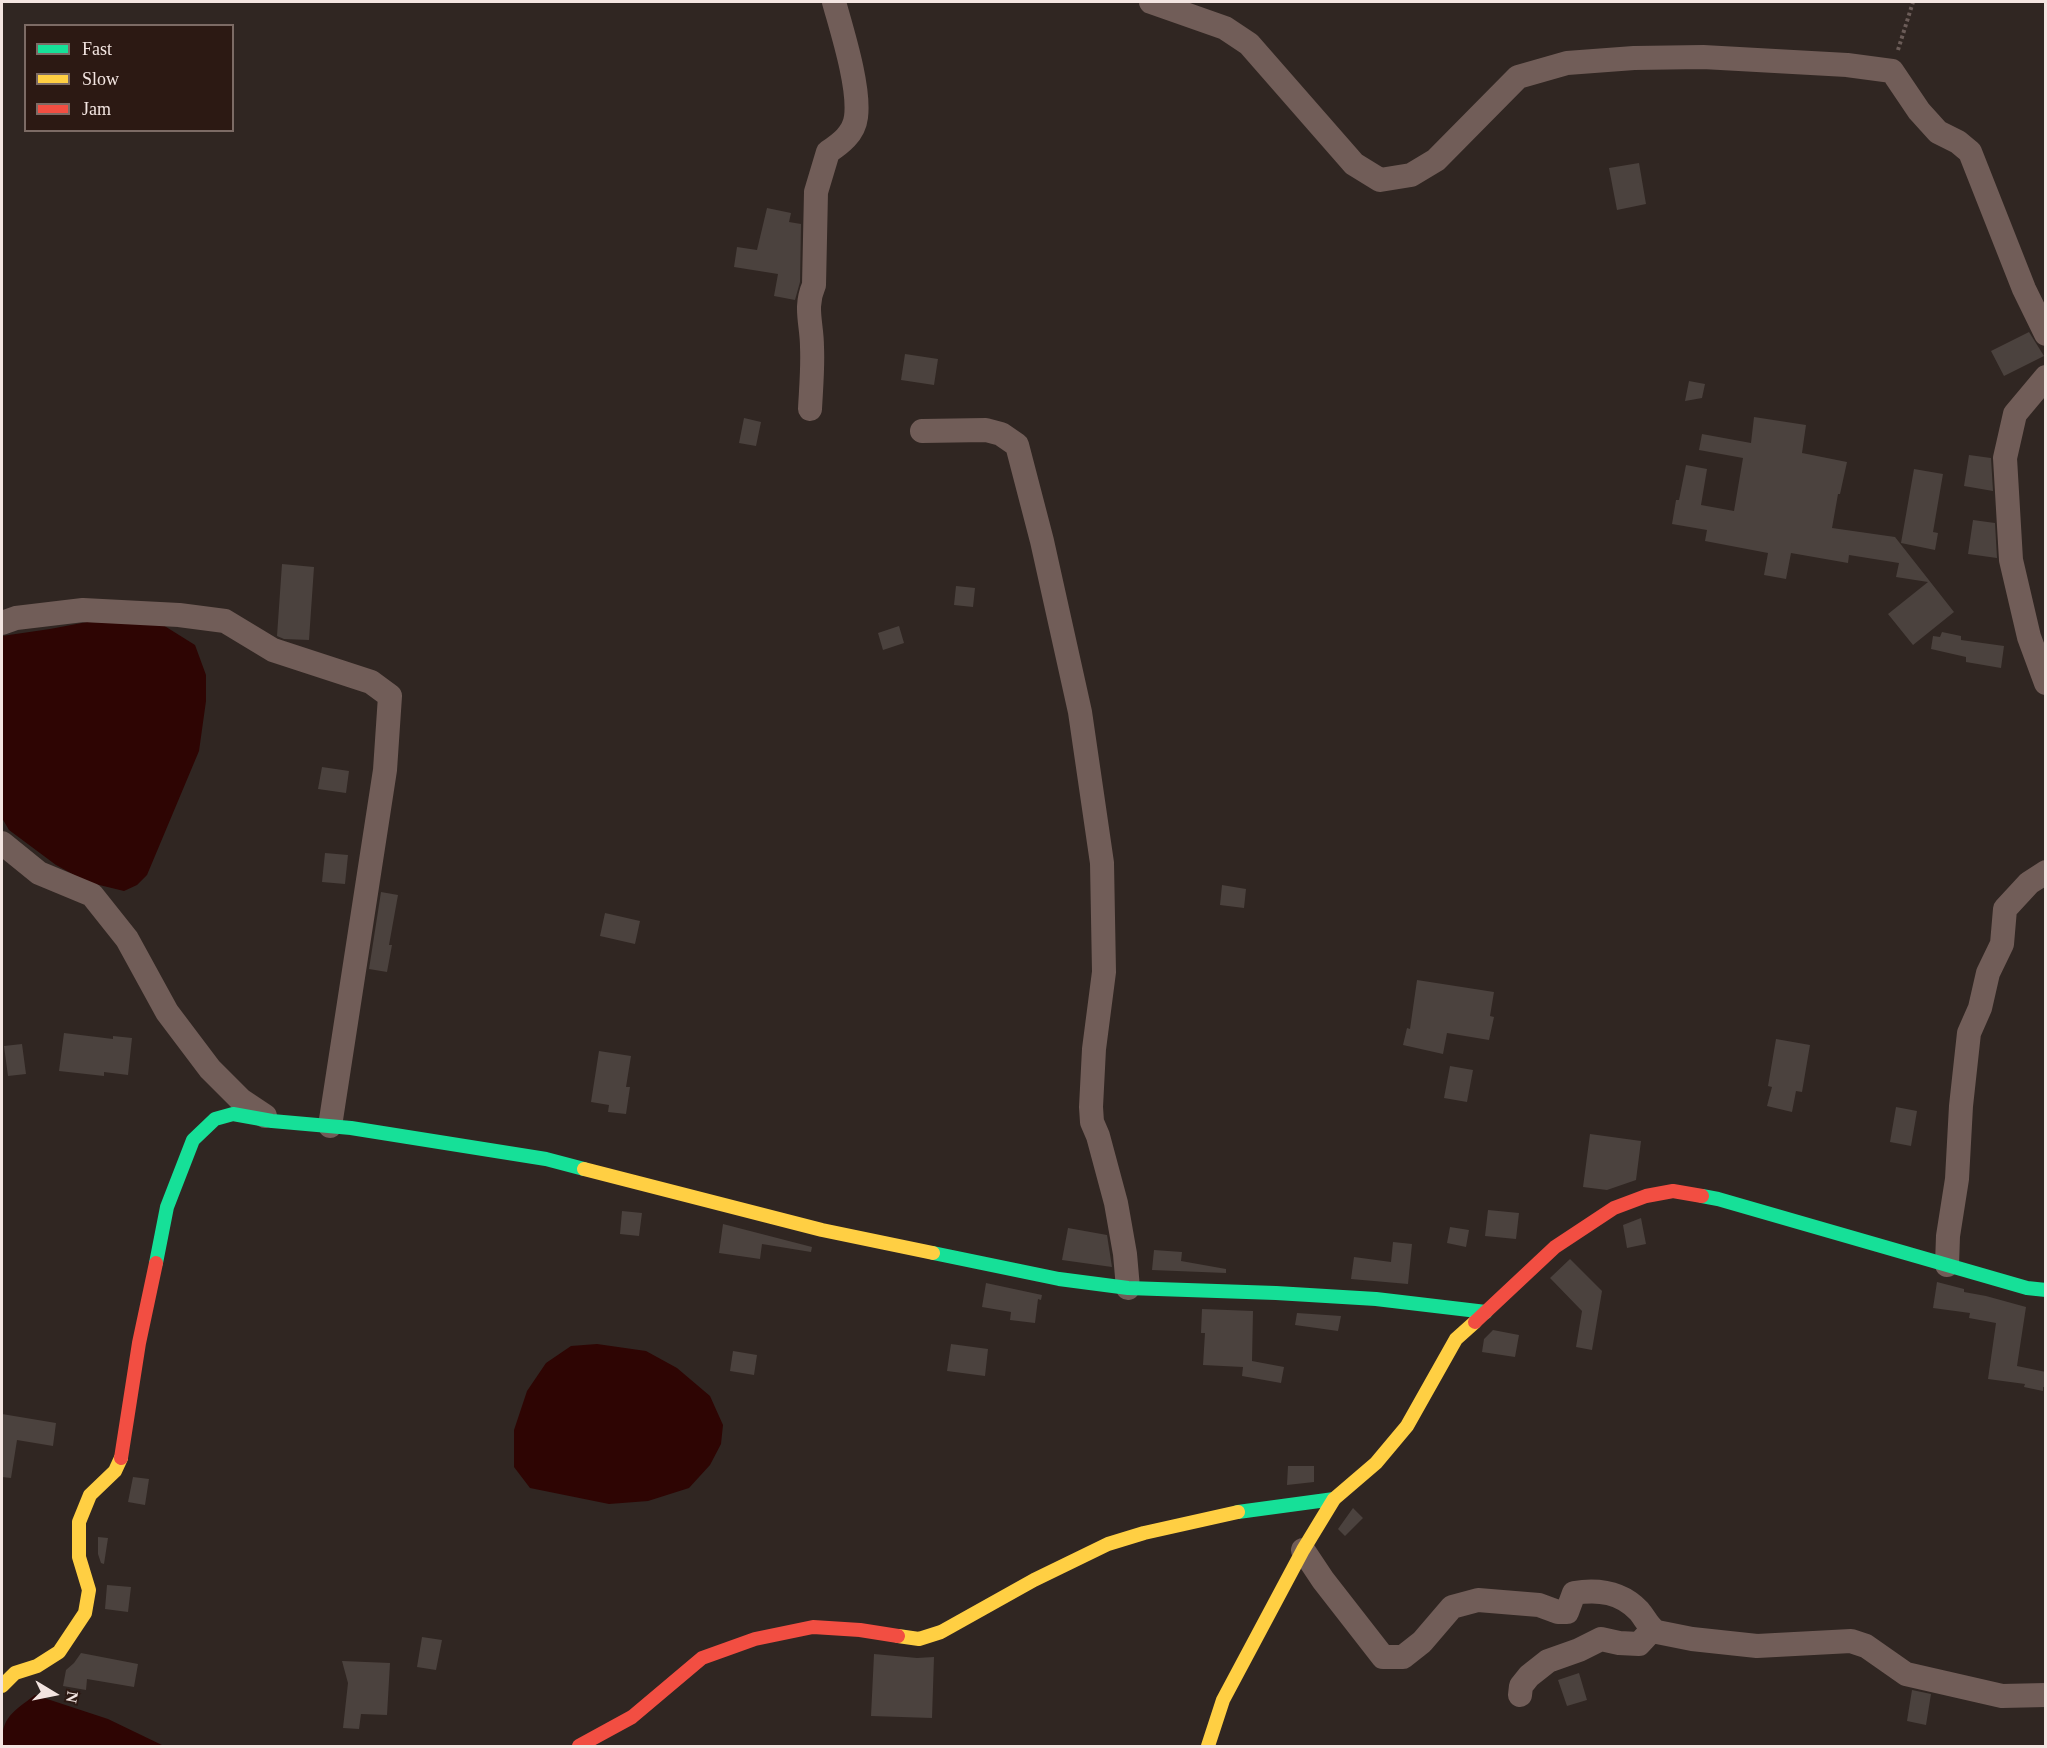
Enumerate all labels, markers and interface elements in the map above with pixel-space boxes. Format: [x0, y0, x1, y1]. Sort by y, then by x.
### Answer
legend [24, 24, 234, 132]
text: Fast [82, 39, 112, 59]
text: Slow [82, 69, 119, 89]
text: Jam [82, 99, 111, 119]
north arrow [24, 1664, 84, 1724]
text: N [63, 1690, 82, 1704]

